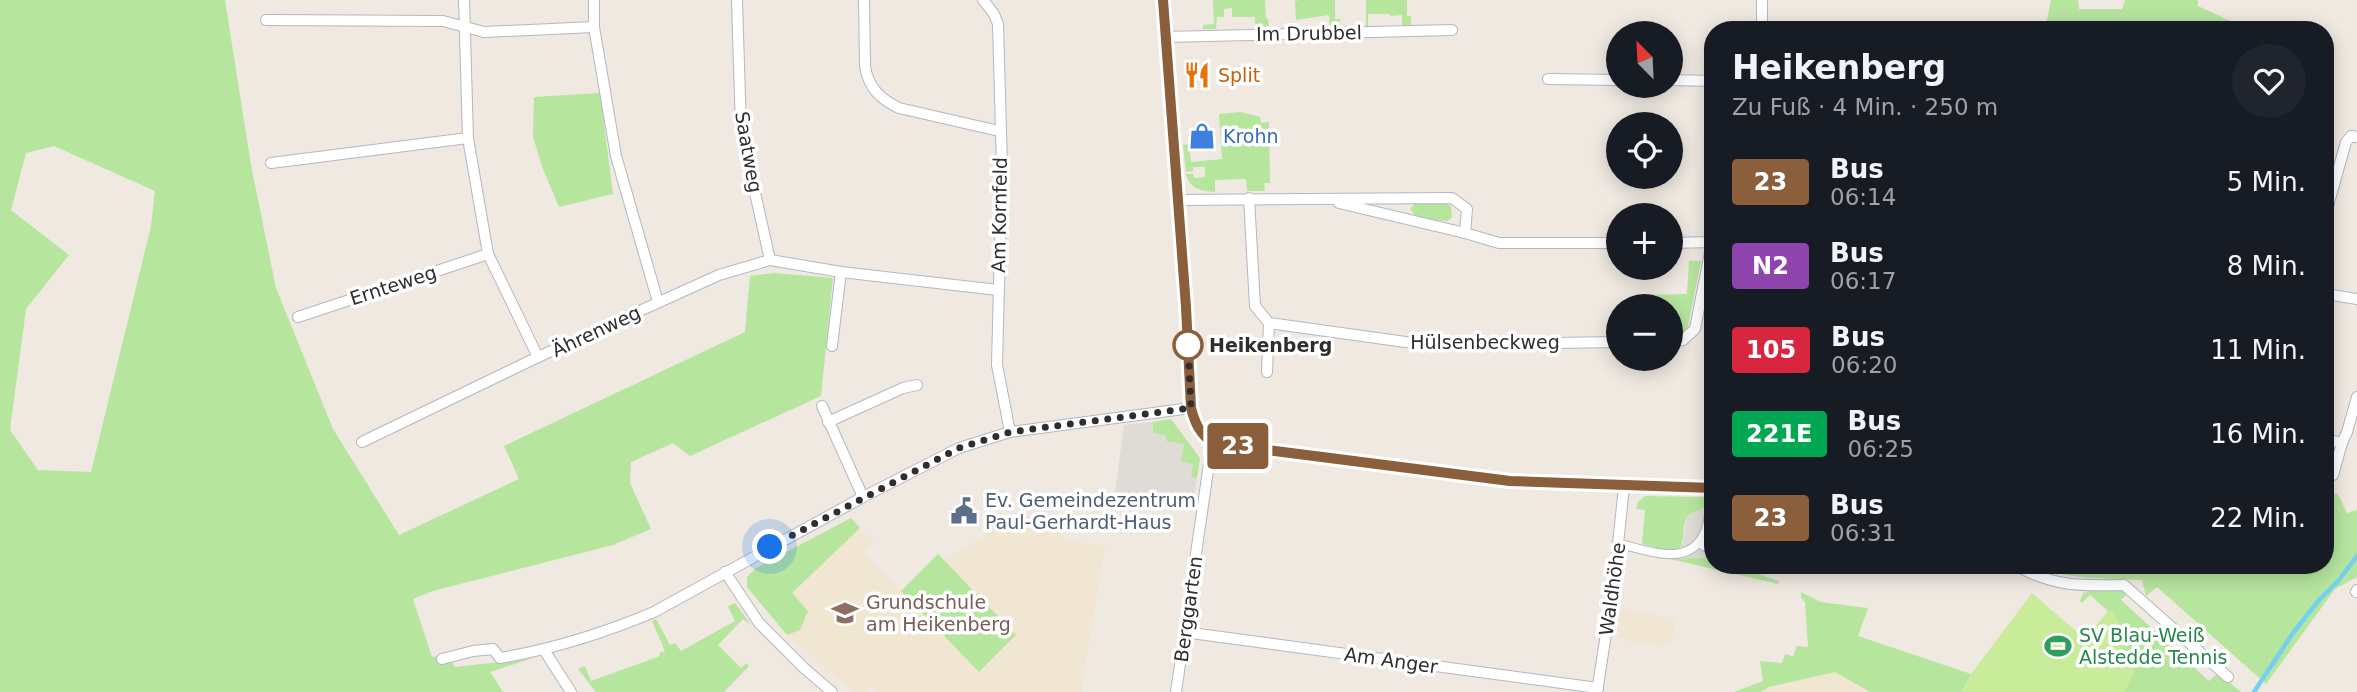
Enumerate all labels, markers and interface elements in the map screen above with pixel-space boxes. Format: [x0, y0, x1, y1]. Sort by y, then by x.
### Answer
street label: Im Drubbel [1256, 21, 1362, 45]
north arrow [1606, 21, 1684, 98]
map controls [1606, 21, 1683, 371]
button: heart [2232, 44, 2306, 118]
text: Heikenberg [1732, 48, 1946, 87]
restaurant icon: Split [1182, 60, 1212, 90]
place label: Split [1218, 64, 1260, 86]
text: Zu Fuß · 4 Min. · 250 m [1732, 94, 1998, 120]
street label: Saatweg [731, 110, 767, 194]
button: locate [1606, 112, 1683, 189]
shop icon: Krohn [1187, 121, 1217, 151]
place label: Krohn [1223, 125, 1279, 147]
text: Bus [1830, 154, 1884, 184]
street label: Am Kornfeld [987, 157, 1011, 273]
text: 5 Min. [2227, 167, 2306, 197]
text: 23 [1754, 168, 1787, 196]
text: 06:14 [1830, 184, 1896, 210]
button: + [1606, 203, 1683, 280]
text: Bus [1830, 238, 1884, 268]
text: 8 Min. [2227, 251, 2306, 281]
text: N2 [1752, 252, 1789, 280]
street label: Ernteweg [347, 261, 439, 309]
text: 06:17 [1830, 268, 1896, 294]
button: − [1606, 294, 1683, 371]
street label: Ährenweg [548, 301, 644, 361]
text: Bus [1831, 322, 1885, 352]
marker: Heikenberg [1173, 330, 1203, 360]
street label: Hülsenbeckweg [1410, 331, 1560, 353]
place label: Heikenberg [1209, 334, 1332, 356]
text: 11 Min. [2210, 335, 2306, 365]
text: 105 [1746, 336, 1796, 364]
text: 06:20 [1831, 352, 1897, 378]
text: Bus [1848, 406, 1901, 436]
text: 16 Min. [2210, 419, 2306, 449]
text: 221E [1746, 420, 1813, 448]
line badge: 23 [1206, 423, 1270, 469]
text: 23 [1221, 432, 1255, 460]
text: 06:25 [1848, 436, 1914, 462]
place label: Ev. Gemeindezentrum Paul-Gerhardt-Haus [985, 489, 1196, 533]
text: Bus [1830, 490, 1884, 520]
public building icon: Ev. Gemeindezentrum Paul-Gerhardt-Haus [949, 496, 979, 526]
text: 22 Min. [2210, 503, 2306, 533]
text: 23 [1754, 504, 1787, 532]
text: 06:31 [1830, 520, 1896, 546]
your location [752, 529, 787, 564]
street label: Waldhöhe [1595, 541, 1629, 637]
street label: Berggarten [1170, 555, 1206, 663]
place label: Grundschule am Heikenberg [866, 591, 1011, 635]
school or university icon: Grundschule am Heikenberg [830, 598, 860, 628]
place label: SV Blau-Weiß Alstedde Tennis [2079, 624, 2228, 668]
sports icon: SV Blau-Weiß Alstedde Tennis [2043, 631, 2073, 661]
street label: Am Anger [1343, 643, 1439, 677]

